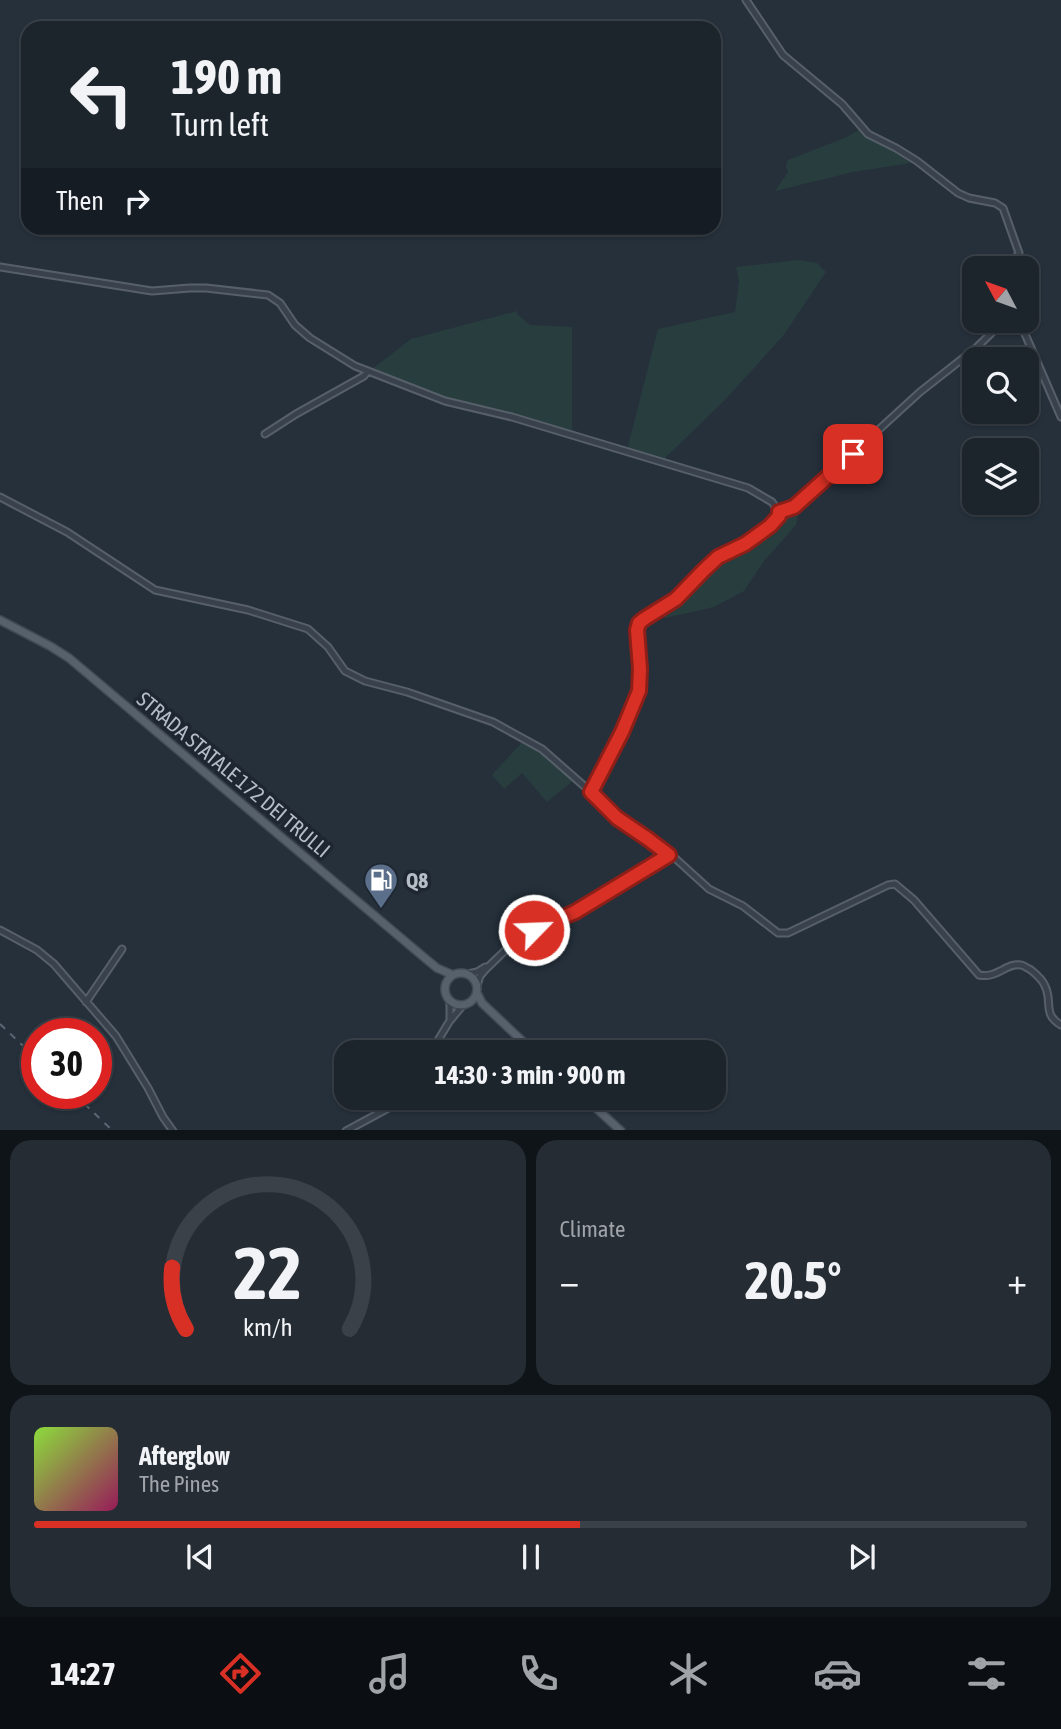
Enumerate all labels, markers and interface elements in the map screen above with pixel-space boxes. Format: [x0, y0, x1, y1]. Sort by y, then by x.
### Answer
text: 190 m [171, 48, 282, 104]
icon: left [56, 49, 147, 140]
text: Turn left [171, 106, 269, 143]
icon: right [118, 182, 156, 220]
text: Then [56, 186, 104, 216]
north arrow [962, 256, 1040, 332]
map controls [962, 256, 1039, 515]
button: search [962, 347, 1039, 424]
pin [823, 424, 883, 484]
icon: arrive [834, 435, 872, 473]
button: layers [962, 438, 1039, 515]
street label: STRADA STATALE 172 DEI TRULLI [133, 686, 335, 862]
fuel station icon: Q8 [362, 861, 400, 910]
place label: Q8 [406, 868, 428, 892]
position arrow [497, 893, 571, 967]
speed limit sign: 30 [21, 1018, 112, 1109]
text: 14:30 · 3 min · 900 m [435, 1060, 625, 1090]
text: Climate [560, 1216, 625, 1242]
text: 22 [234, 1231, 302, 1314]
text: 20.5° [745, 1250, 842, 1310]
text: − [560, 1259, 579, 1302]
text: + [1007, 1259, 1027, 1302]
text: km/h [243, 1312, 293, 1340]
text: Afterglow [139, 1441, 230, 1471]
text: The Pines [139, 1471, 219, 1497]
icon: previous [181, 1538, 219, 1576]
icon: pause [512, 1538, 550, 1576]
icon: next [843, 1538, 881, 1576]
icon: directions [216, 1649, 265, 1698]
icon: music [365, 1649, 414, 1698]
icon: phone [514, 1649, 563, 1698]
icon: climate [664, 1649, 713, 1698]
icon: car [813, 1649, 862, 1698]
icon: filters [962, 1649, 1011, 1698]
text: 14:27 [50, 1655, 116, 1692]

